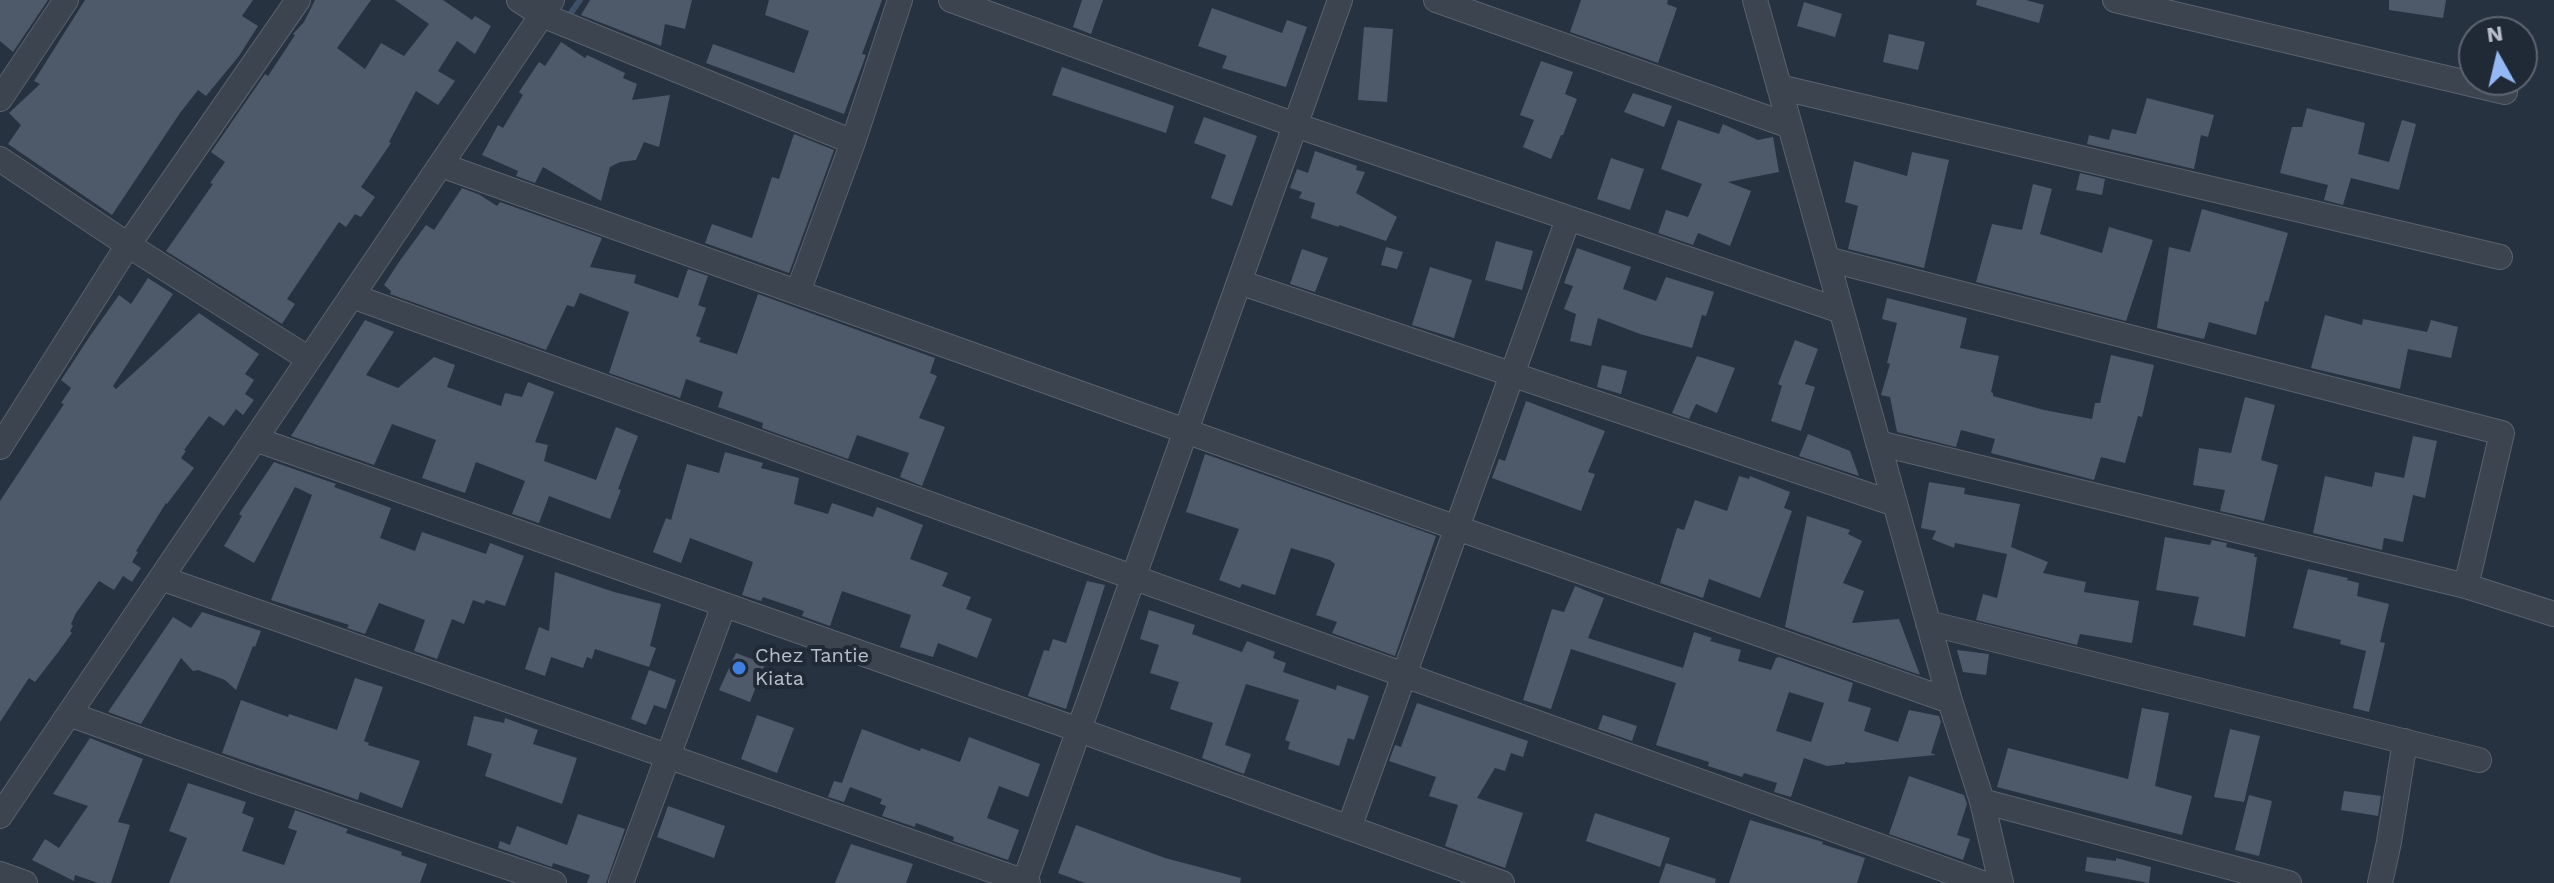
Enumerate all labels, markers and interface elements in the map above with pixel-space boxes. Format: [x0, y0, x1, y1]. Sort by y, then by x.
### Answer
north arrow [2458, 16, 2538, 96]
text: N [2485, 20, 2505, 47]
place label: Chez Tantie Kiata [755, 644, 869, 691]
marker: Chez Tantie Kiata [730, 659, 748, 677]

